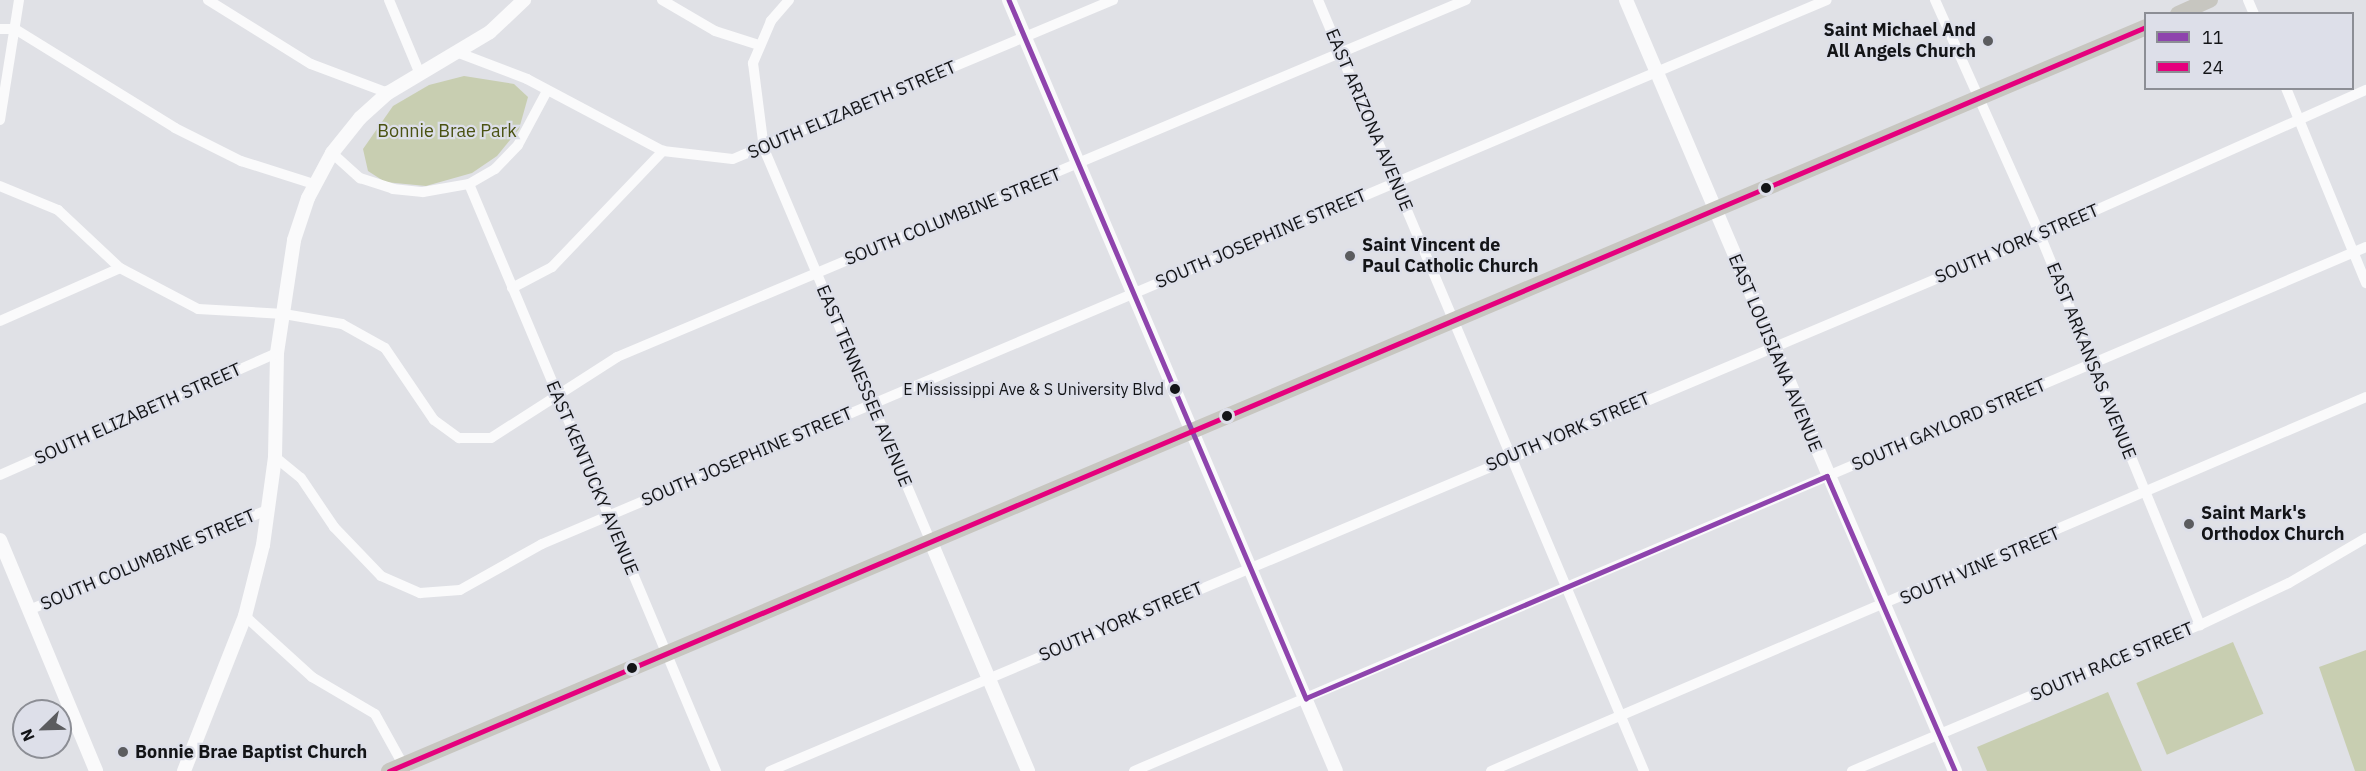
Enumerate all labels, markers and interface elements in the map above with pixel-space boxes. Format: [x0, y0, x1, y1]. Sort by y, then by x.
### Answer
legend [2144, 12, 2354, 90]
place label: Saint Michael And All Angels Church [1824, 20, 1976, 63]
street label: EAST ARIZONA AVENUE [1321, 25, 1417, 215]
text: 11 [2202, 26, 2224, 49]
marker: Saint Michael And All Angels Church [1981, 34, 1995, 48]
street label: SOUTH ELIZABETH STREET [745, 56, 959, 164]
text: 24 [2202, 56, 2224, 79]
park label: Bonnie Brae Park [377, 120, 517, 142]
street label: SOUTH COLUMBINE STREET [842, 164, 1064, 270]
unlabelled marker [1760, 182, 1772, 194]
street label: SOUTH JOSEPHINE STREET [1152, 185, 1370, 293]
street label: SOUTH YORK STREET [1932, 200, 2102, 288]
place label: Saint Vincent de Paul Catholic Church [1362, 235, 1538, 278]
marker: Saint Vincent de Paul Catholic Church [1343, 249, 1357, 263]
street label: EAST LOUISIANA AVENUE [1723, 251, 1827, 455]
street label: EAST ARKANSAS AVENUE [2042, 260, 2140, 462]
street label: EAST TENNESSEE AVENUE [812, 282, 916, 490]
street label: SOUTH ELIZABETH STREET [31, 359, 245, 469]
street label: SOUTH GAYLORD STREET [1849, 374, 2049, 476]
street label: EAST KENTUCKY AVENUE [541, 378, 643, 578]
place label: E Mississippi Ave & S University Blvd [903, 379, 1164, 399]
marker: E Mississippi Ave & S University Blvd [1169, 383, 1181, 395]
street label: SOUTH YORK STREET [1483, 388, 1653, 476]
street label: SOUTH JOSEPHINE STREET [638, 403, 856, 511]
unlabelled marker [1221, 410, 1233, 422]
place label: Saint Mark's Orthodox Church [2201, 503, 2344, 546]
street label: SOUTH COLUMBINE STREET [37, 505, 259, 615]
marker: Saint Mark's Orthodox Church [2182, 517, 2196, 531]
street label: SOUTH VINE STREET [1897, 523, 2063, 609]
street label: SOUTH YORK STREET [1036, 578, 1206, 666]
street label: SOUTH RACE STREET [2027, 618, 2197, 706]
unlabelled marker [626, 662, 638, 674]
north arrow [12, 699, 72, 759]
text: N [16, 726, 39, 744]
place label: Bonnie Brae Baptist Church [135, 741, 367, 763]
marker: Bonnie Brae Baptist Church [116, 745, 130, 759]

